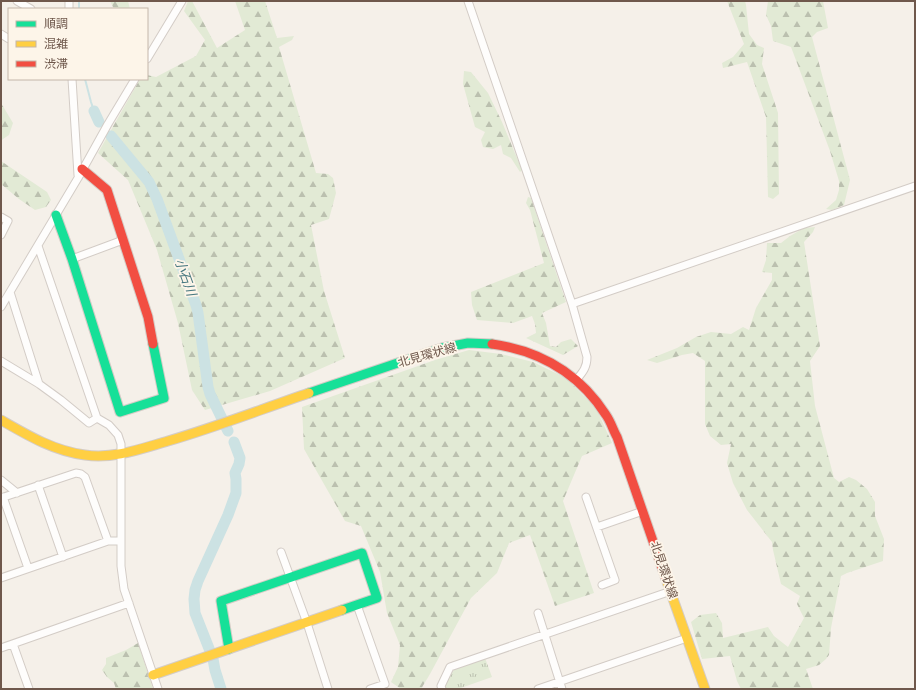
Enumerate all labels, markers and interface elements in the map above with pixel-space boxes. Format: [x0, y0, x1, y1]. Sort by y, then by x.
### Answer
legend [8, 8, 148, 80]
text: 順調 [44, 17, 68, 31]
text: 混雑 [44, 37, 68, 51]
text: 渋滞 [44, 57, 68, 71]
water label: 小石川 [172, 256, 200, 300]
street label: 北見環状線 [396, 340, 458, 370]
street label: 北見環状線 [648, 539, 680, 601]

